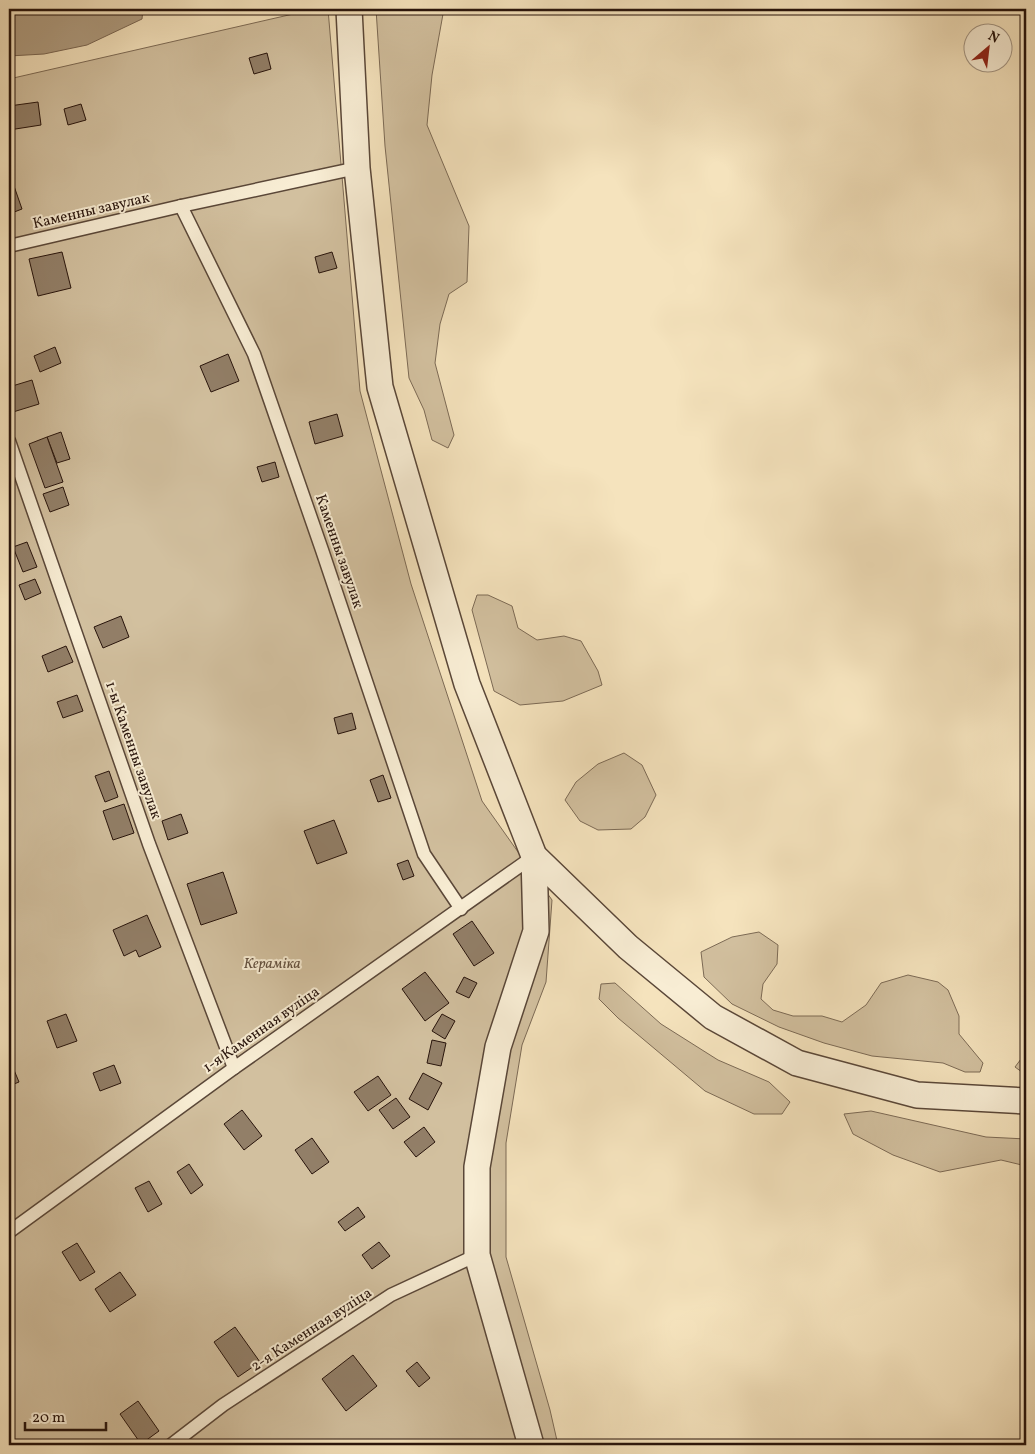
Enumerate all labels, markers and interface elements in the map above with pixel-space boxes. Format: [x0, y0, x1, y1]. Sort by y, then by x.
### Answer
north arrow [962, 22, 1012, 72]
text: N [984, 27, 1002, 49]
street label: Каменны завулак [31, 188, 152, 235]
street label: Каменны завулак [309, 492, 368, 611]
street label: 1-ы Каменны завулак [99, 679, 166, 822]
park label: Кераміка [243, 954, 301, 975]
street label: 1-я Каменная вуліца [199, 982, 324, 1078]
street label: 2-я Каменная вуліца [247, 1283, 377, 1377]
scale bar [25, 1399, 106, 1431]
text: 20 m [32, 1408, 65, 1429]

